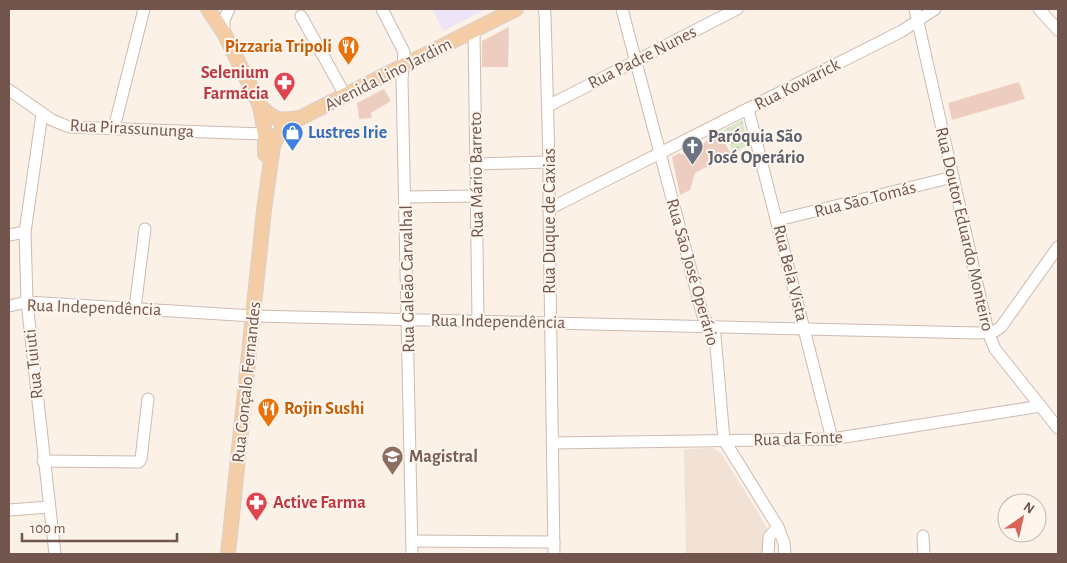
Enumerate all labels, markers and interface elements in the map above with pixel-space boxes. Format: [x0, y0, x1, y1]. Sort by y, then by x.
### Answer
street label: Rua Padre Nunes [585, 23, 700, 93]
restaurant icon: Pizzaria Tripoli [336, 34, 360, 65]
street label: Avenida Lino Jardim [322, 35, 455, 115]
place label: Pizzaria Tripoli [225, 38, 332, 56]
street label: Rua Kowarick [752, 55, 844, 114]
place label: Selenium Farmácia [201, 64, 269, 103]
pharmacy icon: Selenium Farmácia [273, 70, 297, 101]
street label: Rua Mário Barreto [467, 112, 487, 238]
street label: Rua Pirassununga [69, 117, 195, 141]
shop icon: Lustres Irie [280, 120, 304, 151]
place label: Lustres Irie [308, 124, 387, 142]
street label: Rua Doutor Eduardo Monteiro [932, 125, 996, 333]
place label: Paróquia São José Operário [708, 128, 805, 167]
church icon: Paróquia São José Operário [680, 134, 704, 165]
street label: Rua Duque de Caxias [541, 148, 559, 294]
street label: Rua São Tomás [813, 179, 918, 221]
street label: Rua São José Operário [662, 197, 722, 348]
street label: Rua Galeão Carvalhal [398, 205, 418, 353]
street label: Rua Bela Vista [769, 223, 811, 323]
street label: Rua Independência [26, 297, 162, 319]
street label: Rua Gonçalo Fernandes [230, 301, 264, 464]
street label: Rua Independência [430, 312, 566, 332]
street label: Rua Tuiuti [21, 328, 47, 400]
restaurant icon: Rojin Sushi [256, 396, 280, 427]
place label: Rojin Sushi [284, 400, 365, 418]
street label: Rua da Fonte [753, 428, 843, 450]
school or university icon: Magistral [381, 444, 405, 475]
place label: Magistral [409, 448, 478, 466]
pharmacy icon: Active Farma [245, 490, 269, 521]
north arrow [997, 493, 1047, 543]
place label: Active Farma [273, 494, 366, 512]
text: N [1021, 500, 1037, 517]
scale bar [22, 510, 178, 542]
text: 100 m [30, 521, 65, 536]

